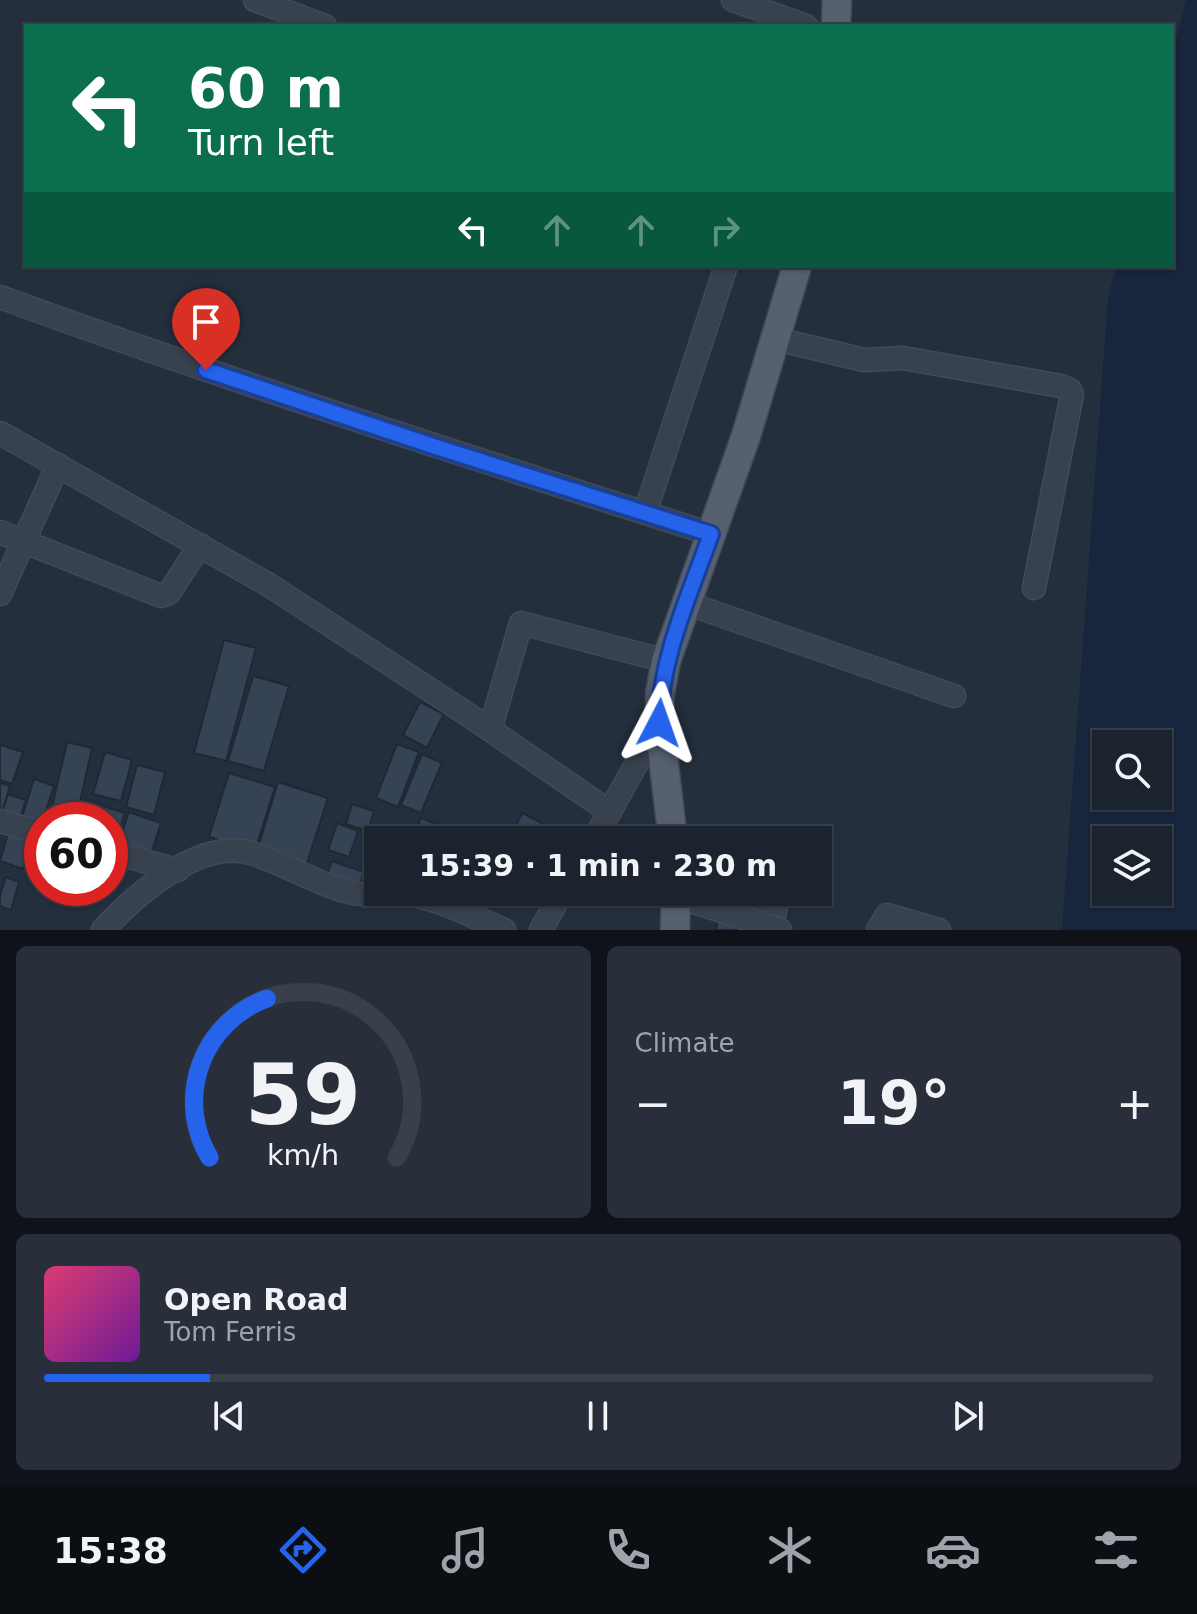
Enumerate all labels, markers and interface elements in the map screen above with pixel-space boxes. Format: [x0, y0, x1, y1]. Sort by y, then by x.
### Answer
text: 60 m [188, 55, 344, 120]
icon: left [56, 56, 160, 160]
text: Turn left [188, 122, 334, 163]
icon: left [451, 208, 495, 252]
icon: ahead [535, 208, 579, 252]
icon: ahead [619, 208, 663, 252]
icon: right [703, 208, 747, 252]
pin [172, 288, 240, 370]
icon: arrive [184, 300, 228, 344]
position arrow [617, 681, 701, 765]
map controls [1092, 730, 1172, 906]
button: search [1092, 730, 1172, 810]
speed limit sign: 60 [24, 802, 128, 906]
button: layers [1092, 826, 1172, 906]
text: 15:39 · 1 min · 230 m [419, 848, 777, 883]
text: Climate [635, 1028, 735, 1058]
text: 59 [245, 1047, 361, 1144]
text: 19° [837, 1068, 951, 1138]
text: − [635, 1078, 671, 1129]
text: + [1116, 1078, 1153, 1129]
text: km/h [267, 1138, 339, 1172]
text: Open Road [164, 1282, 349, 1317]
text: Tom Ferris [164, 1317, 296, 1347]
icon: previous [207, 1394, 251, 1438]
icon: pause [576, 1394, 620, 1438]
icon: next [946, 1394, 990, 1438]
icon: directions [275, 1522, 331, 1578]
icon: music [437, 1522, 493, 1578]
icon: phone [600, 1522, 656, 1578]
icon: climate [762, 1522, 818, 1578]
icon: car [925, 1522, 981, 1578]
icon: filters [1088, 1522, 1144, 1578]
text: 15:38 [53, 1530, 168, 1571]

